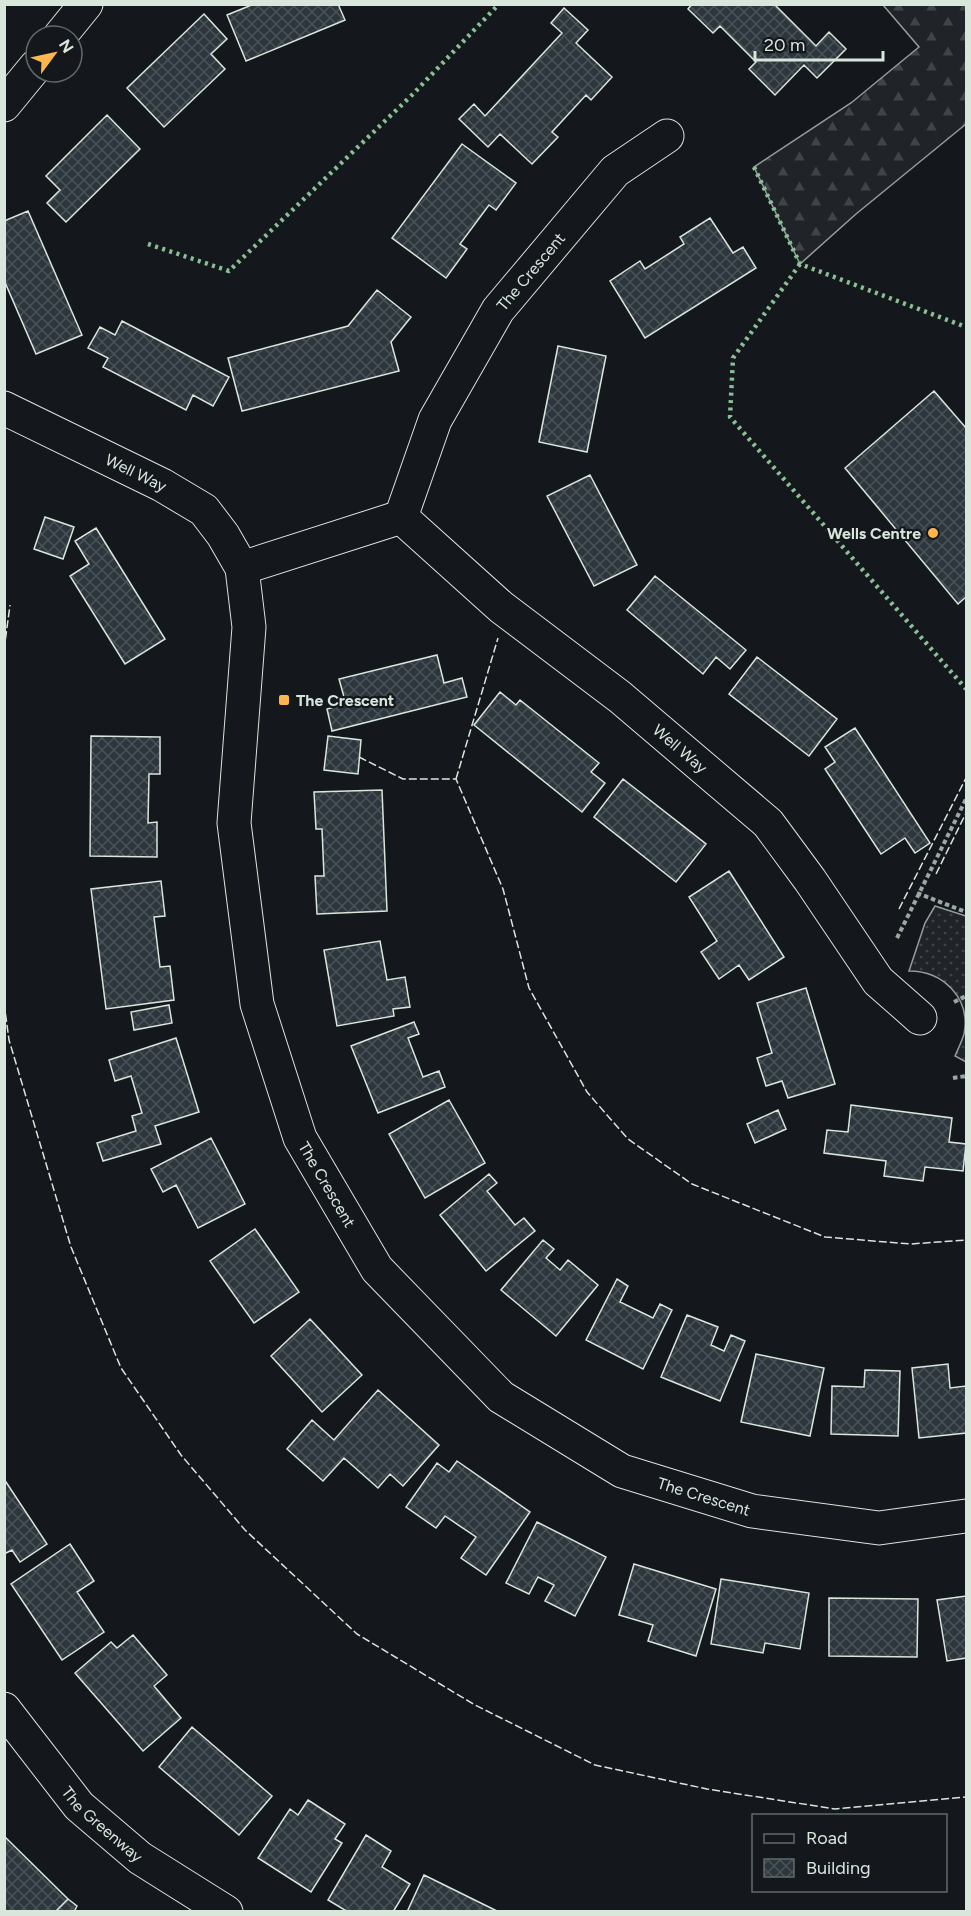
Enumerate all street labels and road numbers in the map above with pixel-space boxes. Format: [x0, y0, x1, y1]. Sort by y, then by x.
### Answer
street label: The Crescent [492, 229, 569, 314]
street label: Well Way [102, 449, 170, 496]
street label: Well Way [649, 720, 712, 777]
street label: The Crescent [295, 1138, 360, 1231]
street label: The Crescent [655, 1473, 753, 1519]
street label: The Greenway [58, 1783, 147, 1866]

